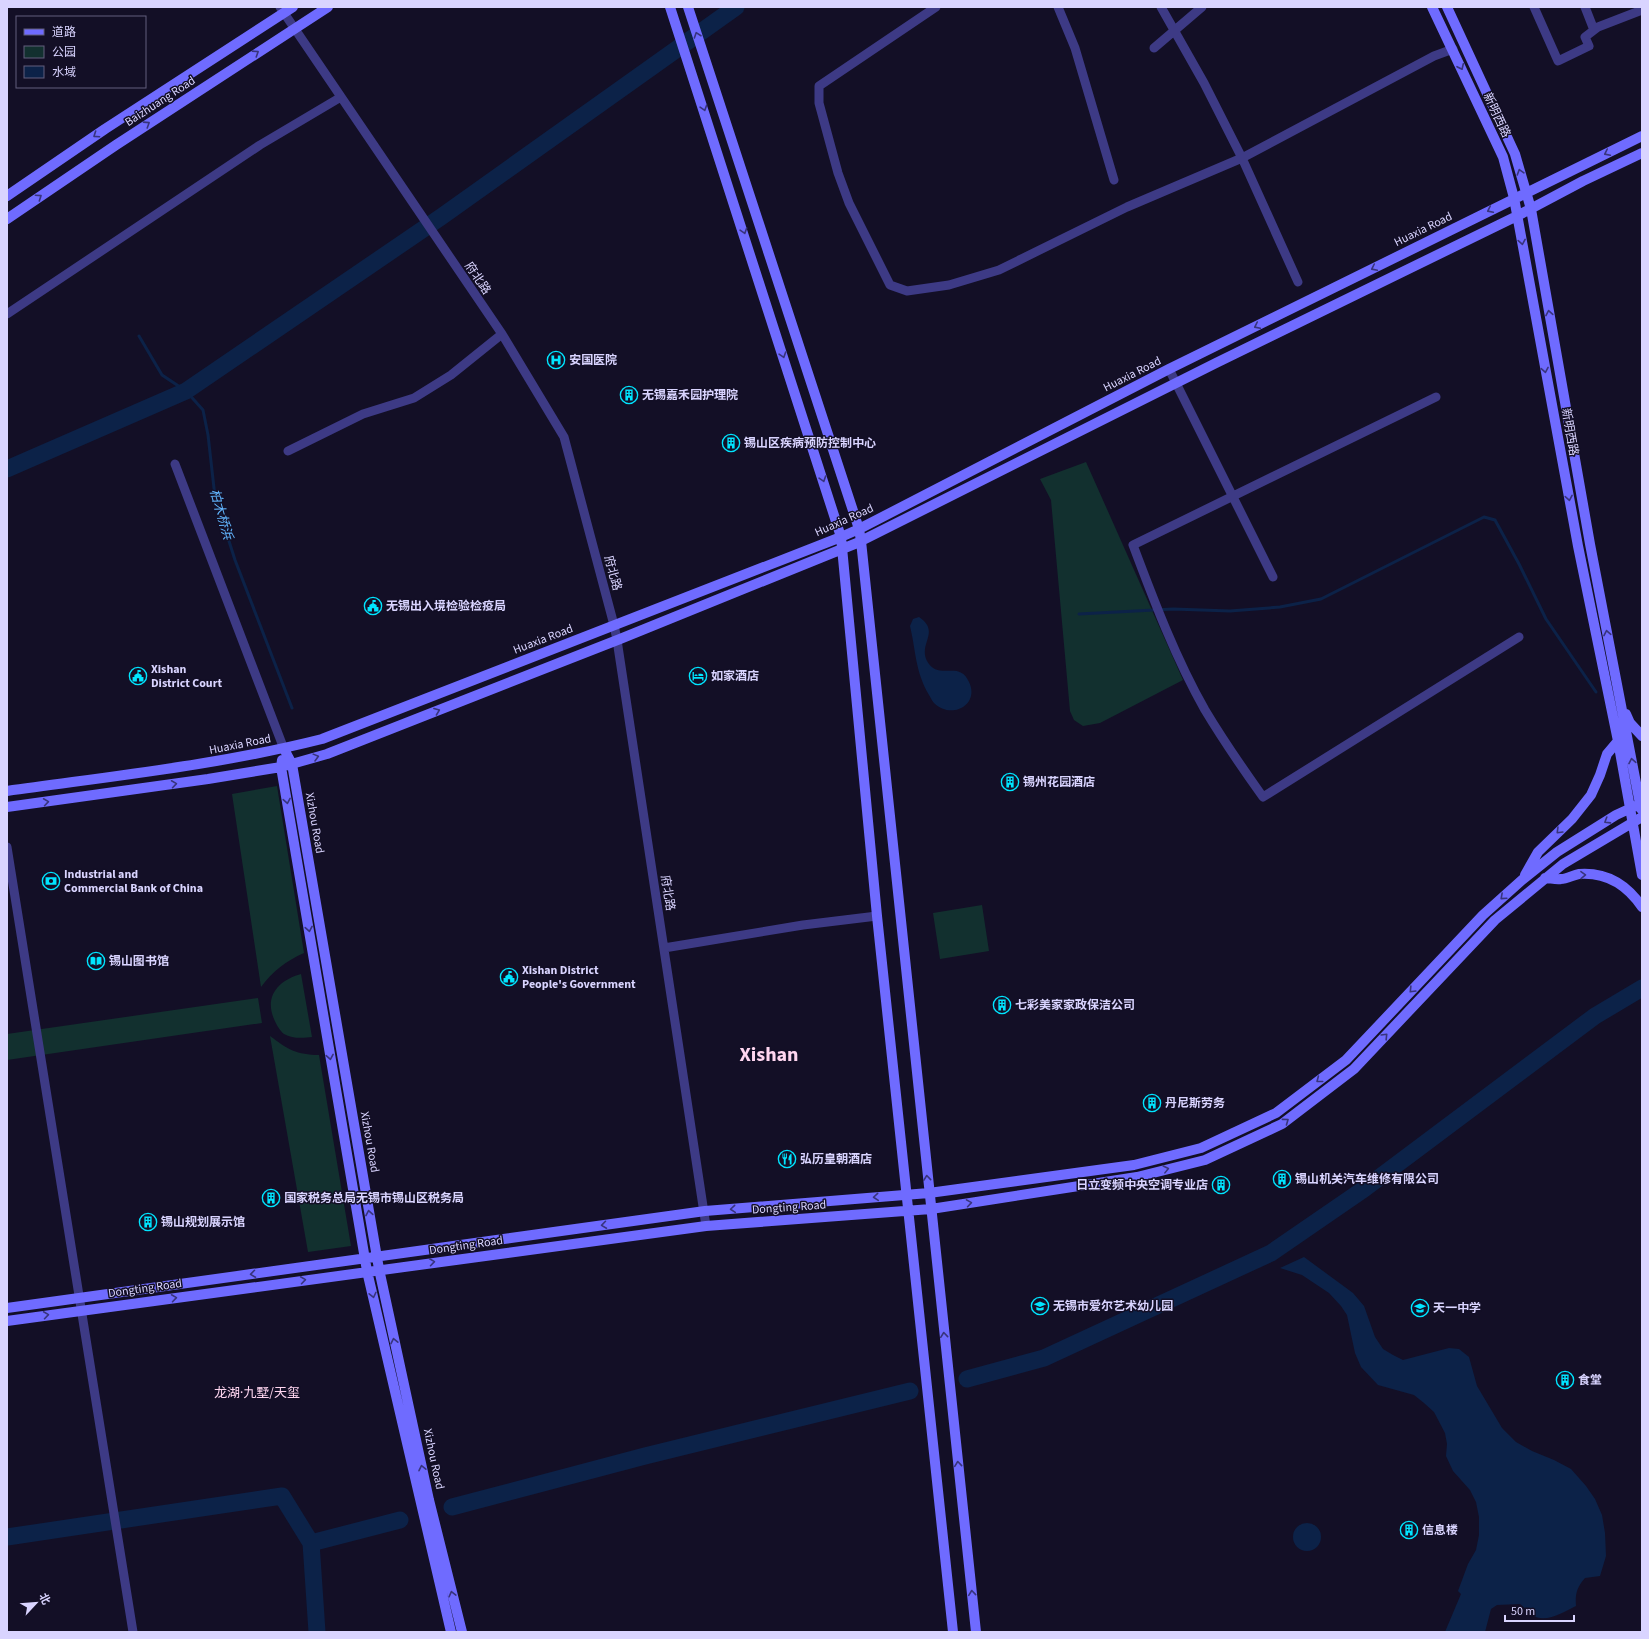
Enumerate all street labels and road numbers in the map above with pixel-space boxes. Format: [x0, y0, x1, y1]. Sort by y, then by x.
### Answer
street label: Baizhuang Road [122, 72, 199, 131]
street label: 新明西路 [1479, 90, 1514, 141]
street label: Huaxia Road [1391, 208, 1455, 251]
street label: 府北路 [460, 259, 495, 298]
street label: Huaxia Road [1100, 353, 1164, 396]
street label: 新明西路 [1557, 407, 1582, 457]
street label: Huaxia Road [812, 500, 876, 541]
street label: 府北路 [600, 554, 625, 593]
street label: Huaxia Road [511, 620, 576, 659]
street label: Huaxia Road [208, 730, 273, 759]
street label: Xizhou Road [301, 791, 328, 855]
street label: 府北路 [656, 874, 679, 912]
street label: Xizhou Road [356, 1110, 383, 1174]
street label: Dongting Road [751, 1196, 827, 1219]
street label: Dongting Road [428, 1232, 504, 1259]
street label: Dongting Road [107, 1275, 183, 1302]
street label: Xizhou Road [419, 1427, 448, 1491]

